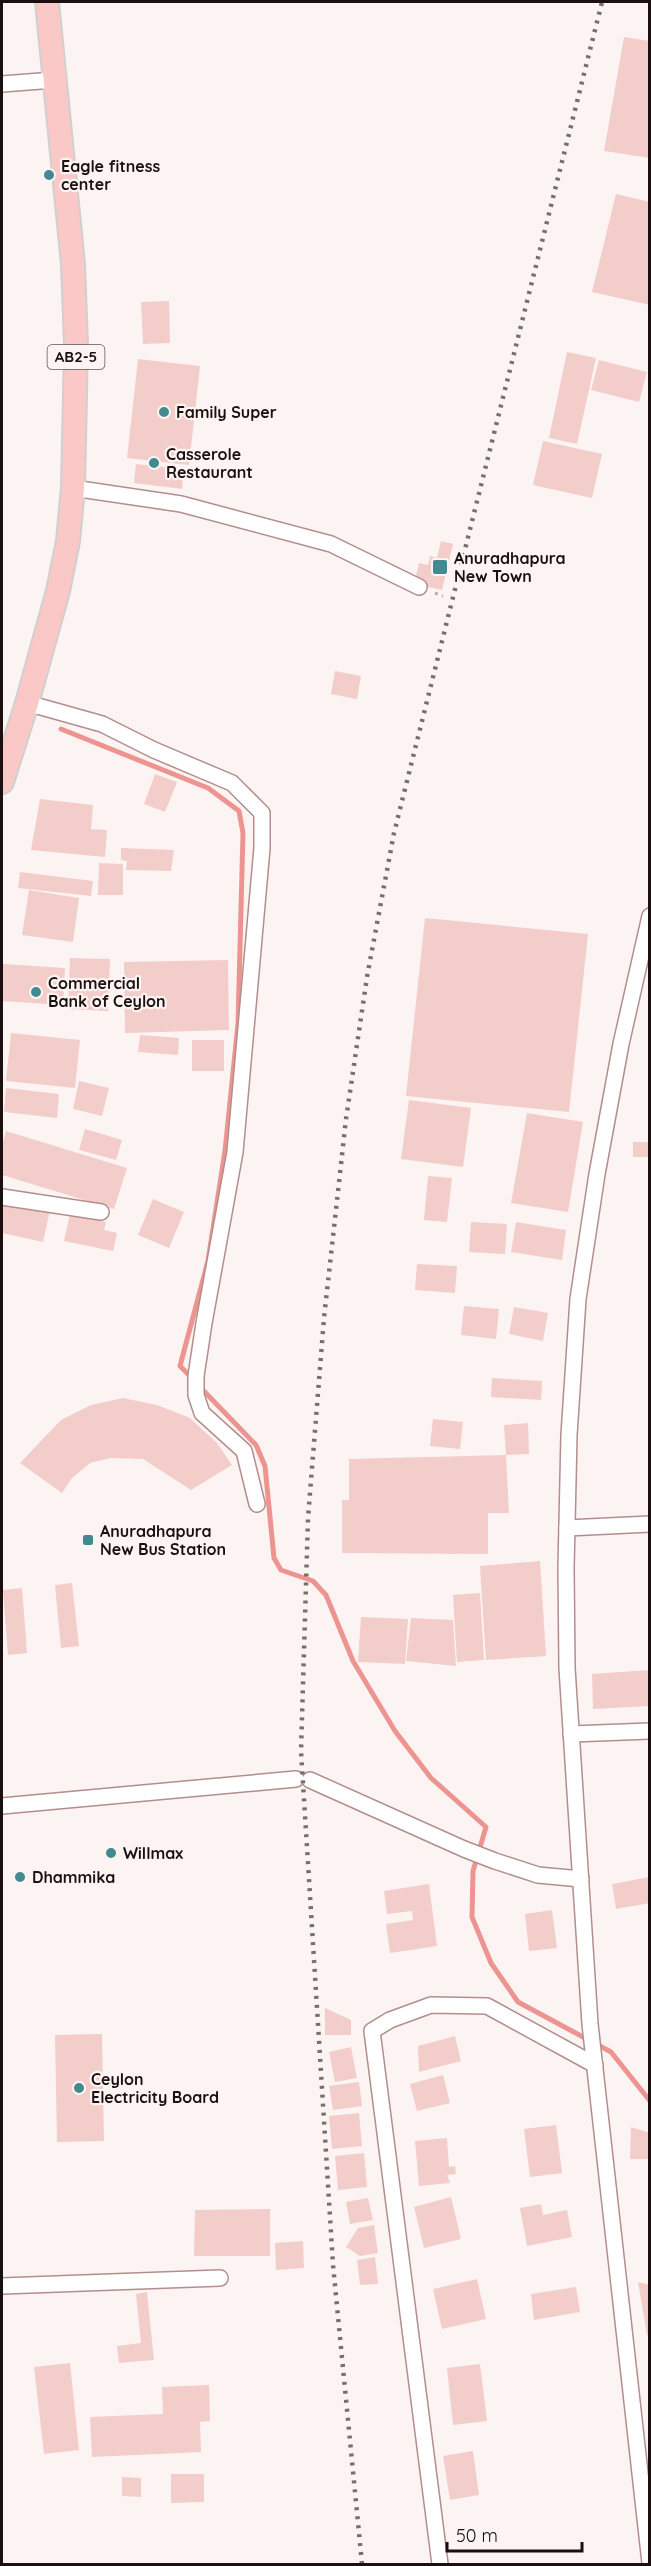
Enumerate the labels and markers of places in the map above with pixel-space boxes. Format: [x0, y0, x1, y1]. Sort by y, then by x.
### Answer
place label: Eagle fitness center [61, 156, 160, 194]
marker: Eagle fitness center [42, 168, 56, 182]
place label: Family Super [176, 402, 277, 422]
marker: Family Super [157, 405, 171, 419]
place label: Casserole Restaurant [166, 444, 253, 482]
marker: Casserole Restaurant [147, 456, 161, 470]
place label: Anuradhapura New Town [454, 548, 566, 586]
marker: Anuradhapura New Town [431, 558, 449, 576]
place label: Commercial Bank of Ceylon [48, 973, 166, 1011]
marker: Commercial Bank of Ceylon [29, 985, 43, 999]
place label: Anuradhapura New Bus Station [100, 1521, 226, 1559]
marker: Anuradhapura New Bus Station [81, 1533, 95, 1547]
place label: Willmax [123, 1843, 183, 1863]
marker: Willmax [104, 1846, 118, 1860]
place label: Dhammika [32, 1867, 115, 1887]
marker: Dhammika [13, 1870, 27, 1884]
place label: Ceylon Electricity Board [91, 2069, 219, 2107]
marker: Ceylon Electricity Board [72, 2081, 86, 2095]

